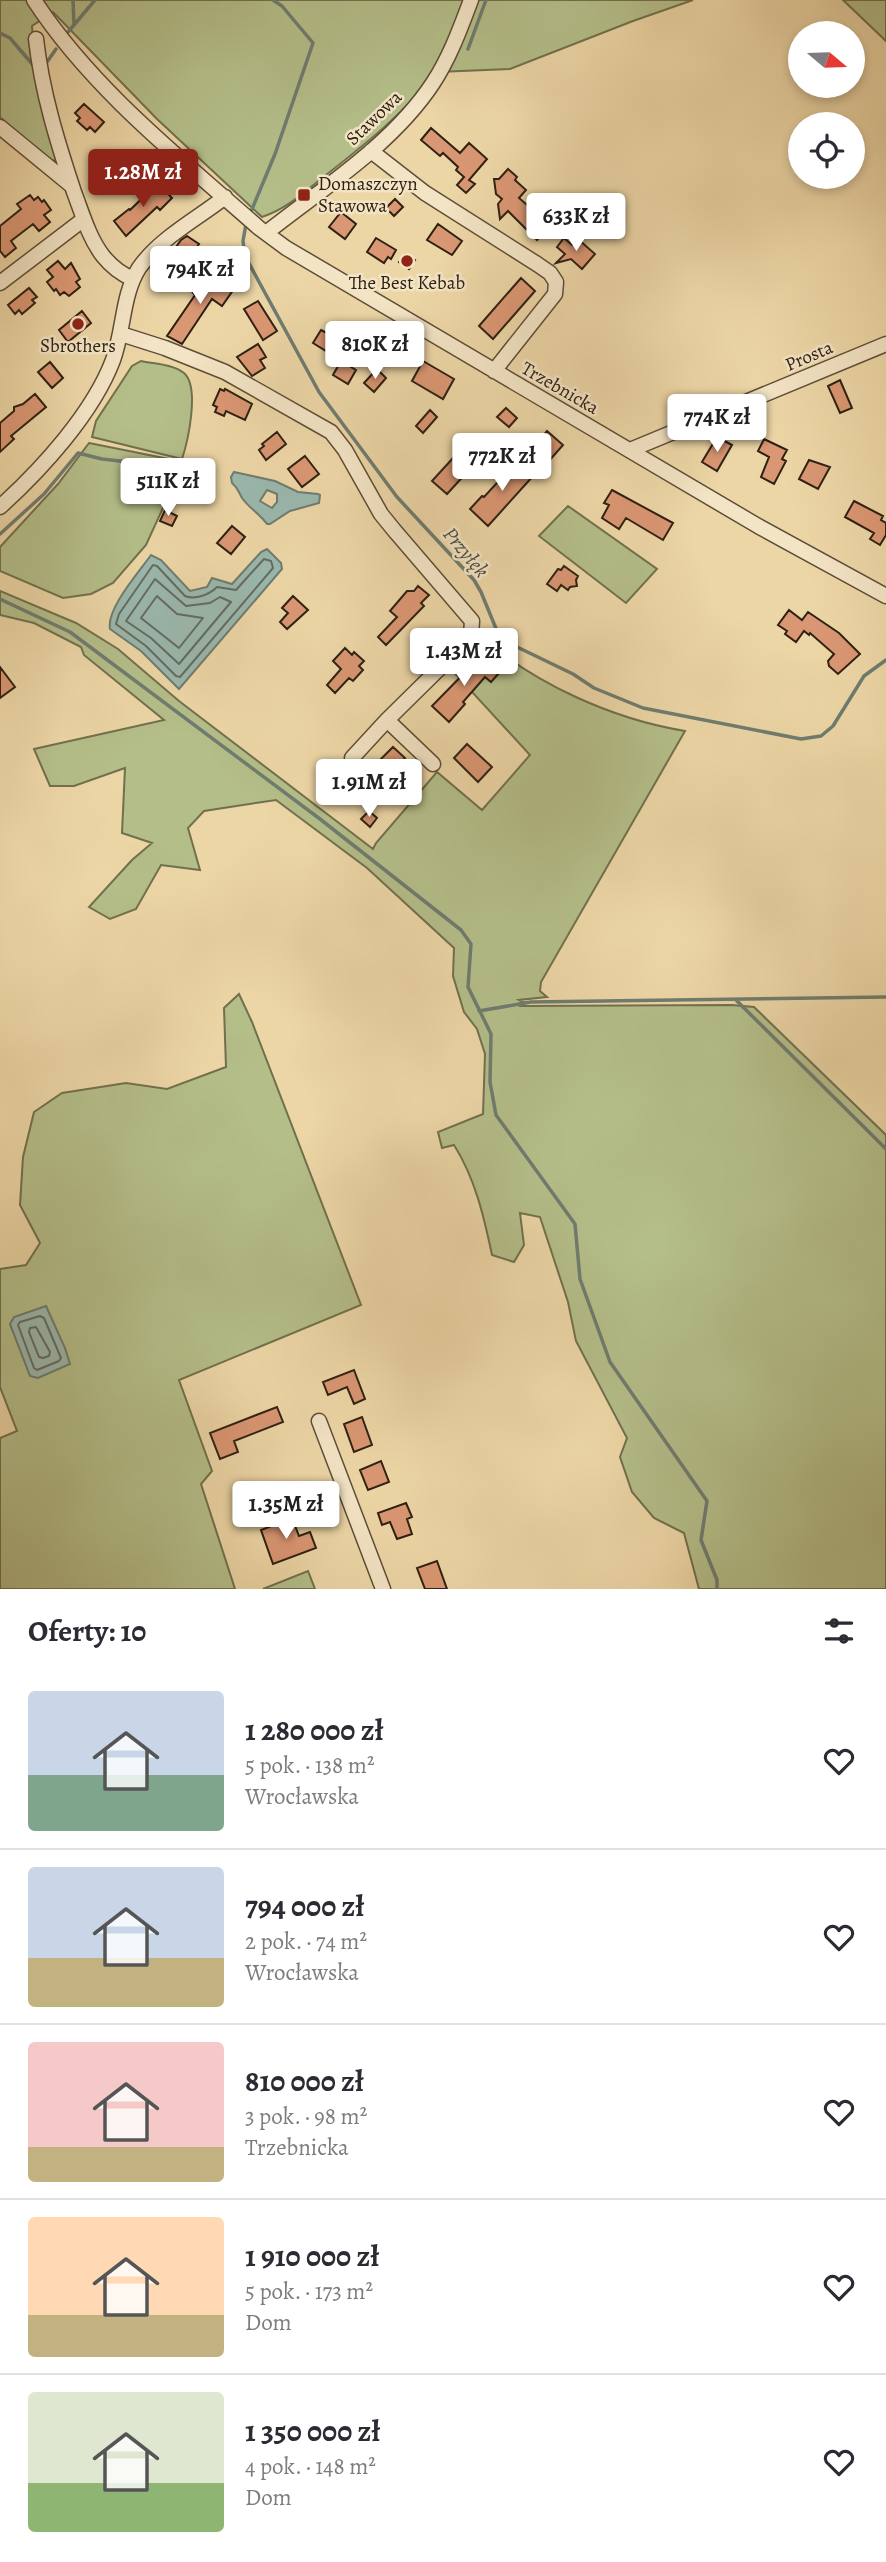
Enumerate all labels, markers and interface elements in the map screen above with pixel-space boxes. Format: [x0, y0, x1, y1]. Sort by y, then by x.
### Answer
north arrow [788, 21, 864, 98]
map controls [788, 21, 865, 189]
street label: Stawowa [340, 85, 408, 151]
button: locate [788, 112, 865, 189]
pin: 1.28M zł [71, 150, 215, 209]
text: 1.28M zł [104, 156, 182, 187]
place label: Domaszczyn Stawowa [318, 171, 418, 219]
marker: Domaszczyn Stawowa [296, 187, 312, 203]
pin: 633K zł [511, 194, 641, 253]
text: 633K zł [542, 200, 610, 231]
pin: 794K zł [135, 246, 265, 306]
text: 794K zł [166, 253, 234, 284]
marker: The Best Kebab [399, 253, 415, 269]
place label: The Best Kebab [349, 270, 465, 296]
marker: Sbrothers [70, 316, 86, 332]
pin: 810K zł [310, 322, 440, 381]
text: 810K zł [341, 328, 409, 359]
place label: Sbrothers [40, 333, 116, 359]
street label: Prosta [781, 334, 837, 378]
street label: Trzebnicka [516, 355, 604, 421]
pin: 774K zł [652, 394, 782, 454]
text: 774K zł [683, 401, 751, 432]
pin: 772K zł [437, 434, 567, 493]
text: 772K zł [468, 440, 536, 471]
pin: 511K zł [103, 458, 233, 518]
text: 511K zł [137, 465, 199, 496]
water label: Przyłęk [437, 521, 495, 583]
pin: 1.43M zł [392, 628, 536, 688]
text: 1.43M zł [426, 635, 502, 666]
pin: 1.91M zł [297, 760, 441, 819]
text: 1.91M zł [332, 766, 406, 797]
pin: 1.35M zł [214, 1482, 358, 1541]
text: 1.35M zł [248, 1488, 324, 1519]
text: Oferty: 10 [28, 1611, 146, 1651]
icon: filters [820, 1612, 858, 1650]
text: 1 280 000 zł [245, 1710, 384, 1750]
icon: home [84, 1719, 168, 1803]
icon: heart [820, 1742, 858, 1780]
text: 5 pok. · 138 m² [245, 1750, 375, 1781]
text: Wrocławska [245, 1781, 359, 1812]
text: 794 000 zł [245, 1886, 364, 1926]
icon: home [84, 1895, 168, 1979]
icon: heart [820, 1918, 858, 1956]
text: 2 pok. · 74 m² [245, 1926, 367, 1957]
text: Wrocławska [245, 1957, 359, 1988]
text: 810 000 zł [245, 2061, 364, 2101]
icon: home [84, 2070, 168, 2154]
icon: heart [820, 2093, 858, 2131]
text: 3 pok. · 98 m² [245, 2101, 367, 2132]
text: Trzebnicka [245, 2132, 349, 2163]
text: 1 910 000 zł [245, 2236, 379, 2276]
icon: home [84, 2245, 168, 2329]
icon: heart [820, 2268, 858, 2306]
text: 5 pok. · 173 m² [245, 2276, 373, 2307]
text: Dom [245, 2307, 292, 2338]
text: 1 350 000 zł [245, 2411, 380, 2451]
icon: home [84, 2420, 168, 2504]
icon: heart [820, 2443, 858, 2481]
text: 4 pok. · 148 m² [245, 2451, 376, 2482]
text: Dom [245, 2482, 292, 2513]

